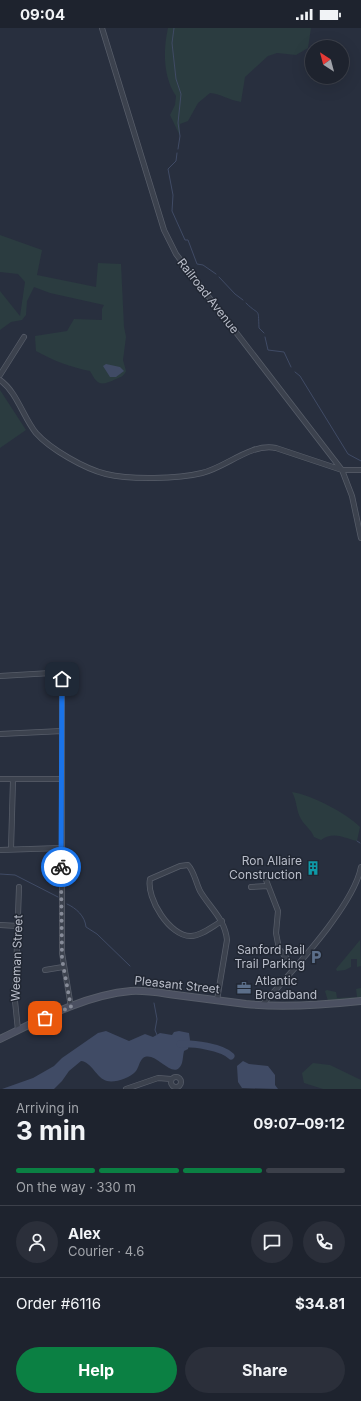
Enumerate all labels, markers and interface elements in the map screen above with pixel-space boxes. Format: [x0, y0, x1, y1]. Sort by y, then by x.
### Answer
text: 09:04 [20, 5, 65, 24]
north arrow [305, 40, 349, 84]
map controls [305, 40, 349, 84]
street label: Railroad Avenue [174, 255, 242, 336]
pin [45, 662, 79, 696]
icon: home [51, 668, 73, 690]
courier [41, 847, 81, 887]
place label: Ron Allaire Construction [229, 853, 302, 882]
icon: bike [50, 856, 72, 878]
building icon: Ron Allaire Construction [305, 860, 321, 876]
street label: Weeman Street [7, 914, 26, 1002]
place label: Sanford Rail Trail Parking [234, 942, 305, 971]
parking icon: Sanford Rail Trail Parking [308, 949, 324, 965]
street label: Pleasant Street [134, 973, 221, 996]
place label: Atlantic Broadband [255, 973, 317, 1002]
office icon: Atlantic Broadband [236, 980, 252, 996]
pin [28, 1001, 62, 1035]
icon: bag [34, 1007, 56, 1029]
text: Arriving in [16, 1100, 79, 1116]
text: 09:07–09:12 [253, 1114, 345, 1133]
text: 3 min [16, 1115, 86, 1146]
text: On the way · 330 m [16, 1179, 136, 1195]
button: person [16, 1221, 58, 1263]
button: chat [251, 1221, 293, 1263]
button: phone [303, 1221, 345, 1263]
text: Alex [68, 1224, 101, 1243]
text: Courier · 4.6 [68, 1243, 144, 1259]
text: Order #6116 [16, 1294, 101, 1313]
text: $34.81 [295, 1294, 345, 1313]
button: Help [16, 1347, 177, 1393]
button: Share [185, 1347, 345, 1393]

